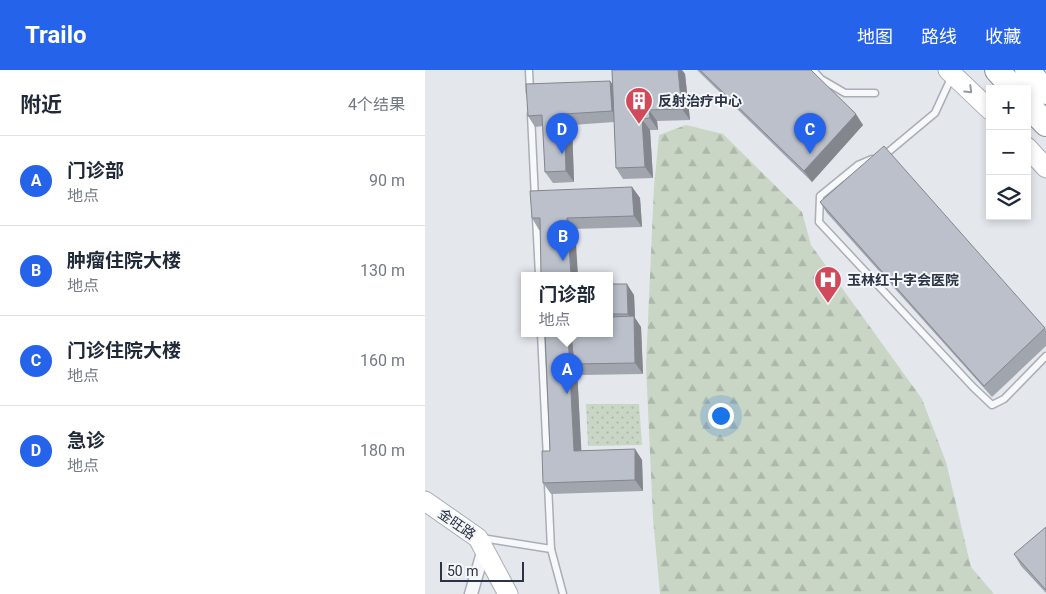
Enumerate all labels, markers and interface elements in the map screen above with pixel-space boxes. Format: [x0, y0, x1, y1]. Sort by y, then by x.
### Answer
text: Trailo [25, 21, 87, 49]
text: 地图 [857, 26, 893, 47]
text: 路线 [921, 26, 957, 47]
text: 收藏 [985, 26, 1021, 47]
one-way arrow [963, 84, 972, 93]
map controls [986, 85, 1031, 220]
button: + [986, 85, 1031, 130]
building icon: 反射治疗中心 [624, 86, 654, 125]
text: 附近 [20, 93, 62, 117]
place label: 反射治疗中心 [658, 93, 742, 109]
text: 4个结果 [348, 95, 405, 114]
pin: D [546, 113, 578, 154]
pin: C [794, 113, 826, 154]
button: − [986, 130, 1031, 175]
text: 门诊部 [67, 159, 124, 182]
text: A [31, 171, 41, 190]
text: 90 m [369, 171, 405, 190]
button: layers [986, 175, 1031, 220]
text: 地点 [67, 186, 99, 205]
pin: B [547, 220, 579, 261]
text: 肿瘤住院大楼 [67, 249, 181, 272]
text: B [31, 261, 41, 280]
text: 130 m [360, 261, 405, 280]
hospital icon: 玉林红十字会医院 [813, 265, 843, 304]
popup [521, 272, 613, 337]
place label: 玉林红十字会医院 [847, 272, 959, 288]
text: 地点 [67, 276, 99, 295]
text: 门诊部 [538, 283, 596, 306]
text: 地点 [538, 310, 571, 329]
text: 门诊住院大楼 [67, 339, 181, 362]
text: C [31, 351, 41, 370]
text: 160 m [360, 351, 405, 370]
pin: A [551, 353, 583, 394]
text: 地点 [67, 366, 99, 385]
your location [708, 403, 734, 429]
text: 急诊 [67, 429, 105, 452]
text: D [31, 441, 41, 460]
text: 180 m [360, 441, 405, 460]
text: 地点 [67, 456, 99, 475]
street label: 金旺路 [435, 505, 479, 543]
scale bar [440, 559, 524, 582]
text: 50 m [447, 563, 479, 579]

